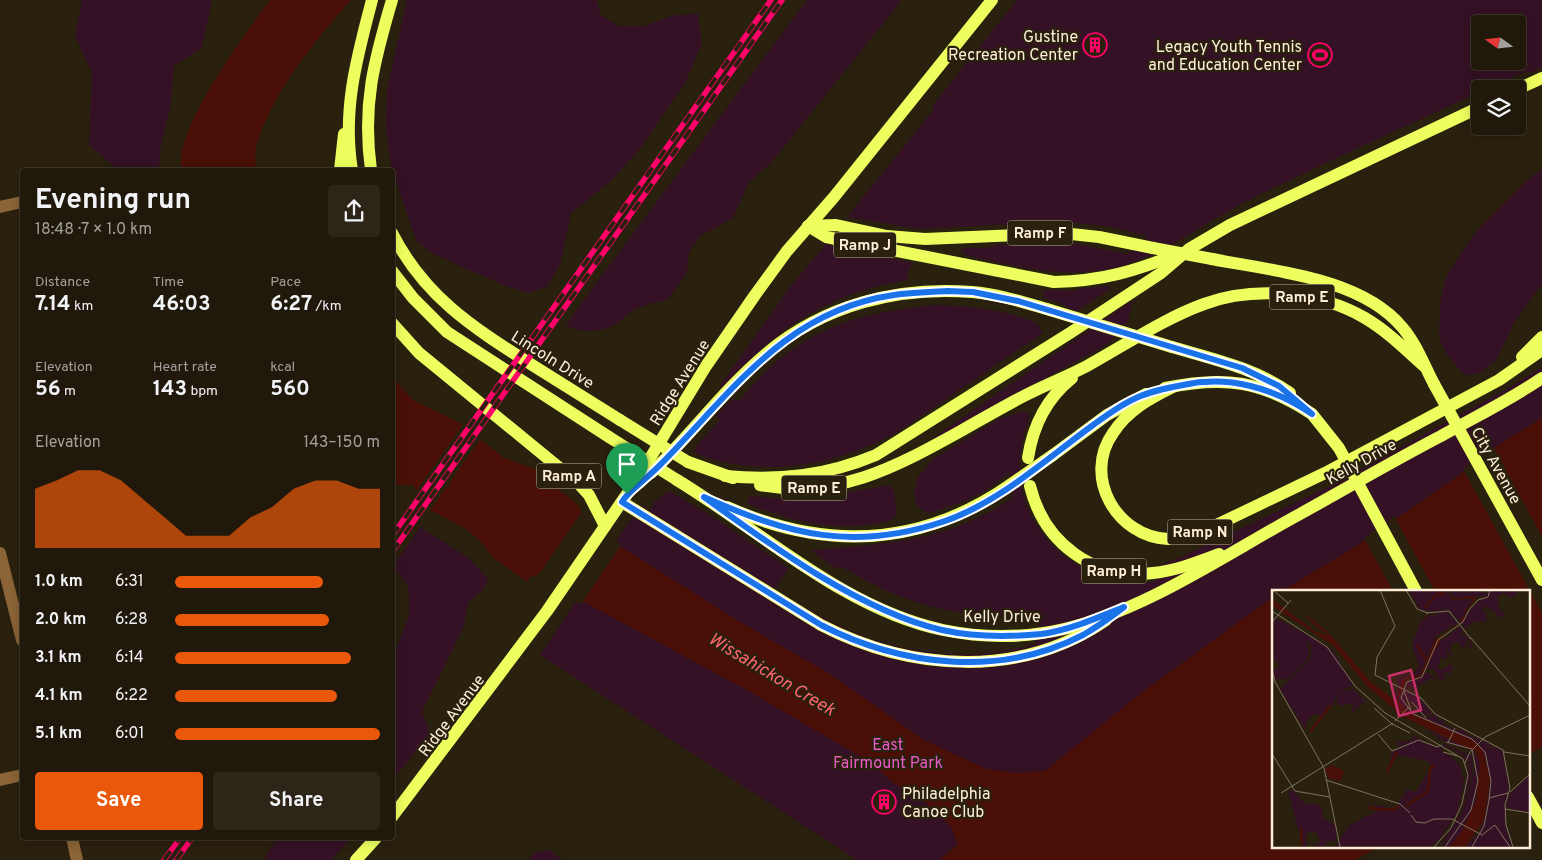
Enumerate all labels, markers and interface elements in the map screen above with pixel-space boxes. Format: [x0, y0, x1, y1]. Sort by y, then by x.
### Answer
north arrow [1471, 15, 1526, 70]
map controls [1471, 15, 1526, 135]
place label: Gustine Recreation Center [948, 28, 1078, 66]
building icon: Gustine Recreation Center [1082, 32, 1108, 58]
place label: Legacy Youth Tennis and Education Center [1148, 38, 1302, 76]
sports icon: Legacy Youth Tennis and Education Center [1307, 42, 1333, 68]
button: layers [1471, 80, 1526, 135]
text: Evening run [35, 183, 191, 219]
button: share [328, 185, 380, 237]
text: 18:48 · 7 × 1.0 km [35, 220, 152, 240]
road number: Ramp F [1008, 220, 1072, 246]
road number: Ramp J [834, 232, 896, 258]
text: Distance [35, 274, 90, 291]
text: Time [153, 274, 184, 291]
text: Pace [270, 274, 301, 291]
road number: Ramp E [1270, 284, 1334, 310]
text: 7.14 [35, 291, 71, 318]
text: 46:03 [153, 291, 211, 318]
text: 6:27 [270, 291, 312, 318]
text: km [71, 298, 93, 315]
text: /km [312, 298, 342, 315]
street label: Lincoln Drive [507, 327, 597, 394]
street label: Ridge Avenue [646, 336, 715, 430]
text: Elevation [35, 359, 93, 376]
text: Heart rate [153, 359, 217, 376]
text: kcal [270, 359, 295, 376]
text: 56 [35, 376, 61, 403]
text: 143 [153, 376, 187, 403]
text: 560 [270, 376, 310, 403]
text: m [61, 383, 76, 400]
text: bpm [187, 383, 218, 400]
street label: City Avenue [1466, 424, 1525, 508]
text: Elevation [35, 433, 101, 453]
text: 143–150 m [303, 433, 380, 453]
street label: Kelly Drive [1323, 435, 1401, 490]
pin [606, 443, 648, 494]
icon: arrive [613, 450, 641, 478]
road number: Ramp A [536, 464, 602, 488]
road number: Ramp E [782, 476, 846, 500]
road number: Ramp N [1168, 520, 1232, 544]
road number: Ramp H [1082, 558, 1146, 584]
text: 1.0 km [35, 572, 83, 592]
text: 6:31 [115, 572, 144, 592]
inset map [1272, 590, 1530, 848]
street label: Kelly Drive [963, 608, 1041, 628]
text: 2.0 km [35, 610, 86, 630]
text: 6:28 [115, 610, 148, 630]
water label: Wissahickon Creek [704, 628, 840, 723]
text: 3.1 km [35, 648, 82, 668]
text: 6:14 [115, 648, 144, 668]
street label: Ridge Avenue [415, 671, 490, 761]
text: 4.1 km [35, 686, 83, 706]
text: 6:22 [115, 686, 148, 706]
text: 5.1 km [35, 724, 82, 744]
text: 6:01 [115, 724, 144, 744]
park label: East Fairmount Park [833, 736, 943, 774]
button: Save [35, 772, 203, 830]
button: Share [213, 772, 380, 830]
place label: Philadelphia Canoe Club [902, 785, 990, 823]
building icon: Philadelphia Canoe Club [871, 789, 897, 815]

